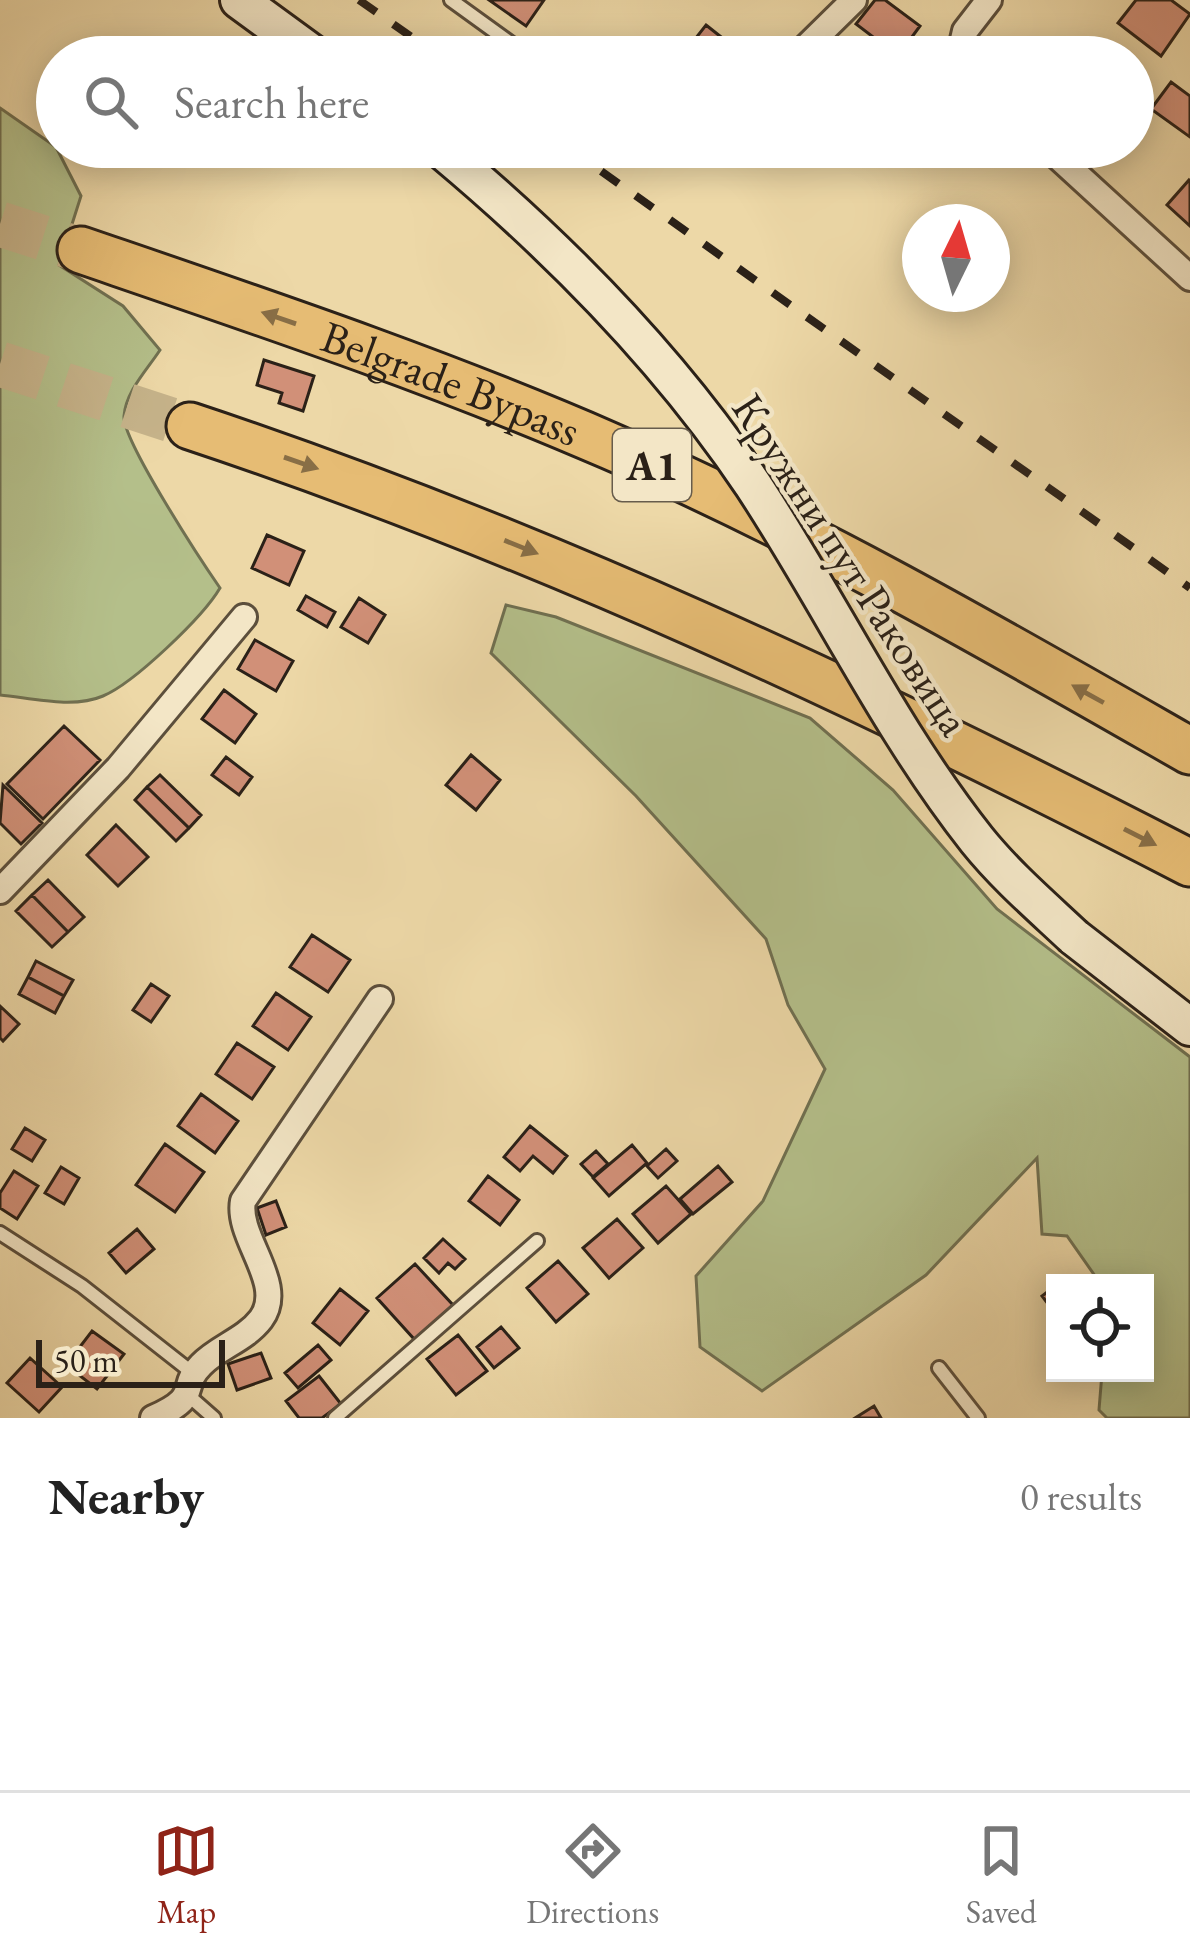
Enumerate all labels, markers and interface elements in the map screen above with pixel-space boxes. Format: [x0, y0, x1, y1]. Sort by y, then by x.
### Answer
search box [36, 36, 1154, 168]
icon: search [78, 69, 144, 135]
text: Search here [174, 73, 369, 131]
north arrow [902, 204, 1010, 312]
street label: Belgrade Bypass [314, 307, 589, 459]
one-way arrow [260, 308, 296, 326]
street label: Кружни пут Раковица [720, 382, 984, 746]
road number: A1 [613, 429, 691, 501]
one-way arrow [283, 455, 320, 474]
one-way arrow [503, 538, 539, 557]
one-way arrow [1071, 684, 1105, 705]
one-way arrow [1123, 827, 1157, 847]
map controls [1046, 1274, 1154, 1382]
button: locate [1046, 1274, 1154, 1382]
scale bar [36, 1334, 225, 1387]
text: 50 m [54, 1339, 118, 1382]
text: Nearby [48, 1463, 204, 1529]
text: 0 results [1020, 1471, 1142, 1522]
tab: Map [153, 1818, 219, 1933]
tab: Directions [526, 1818, 659, 1933]
tab: Saved [966, 1818, 1037, 1933]

